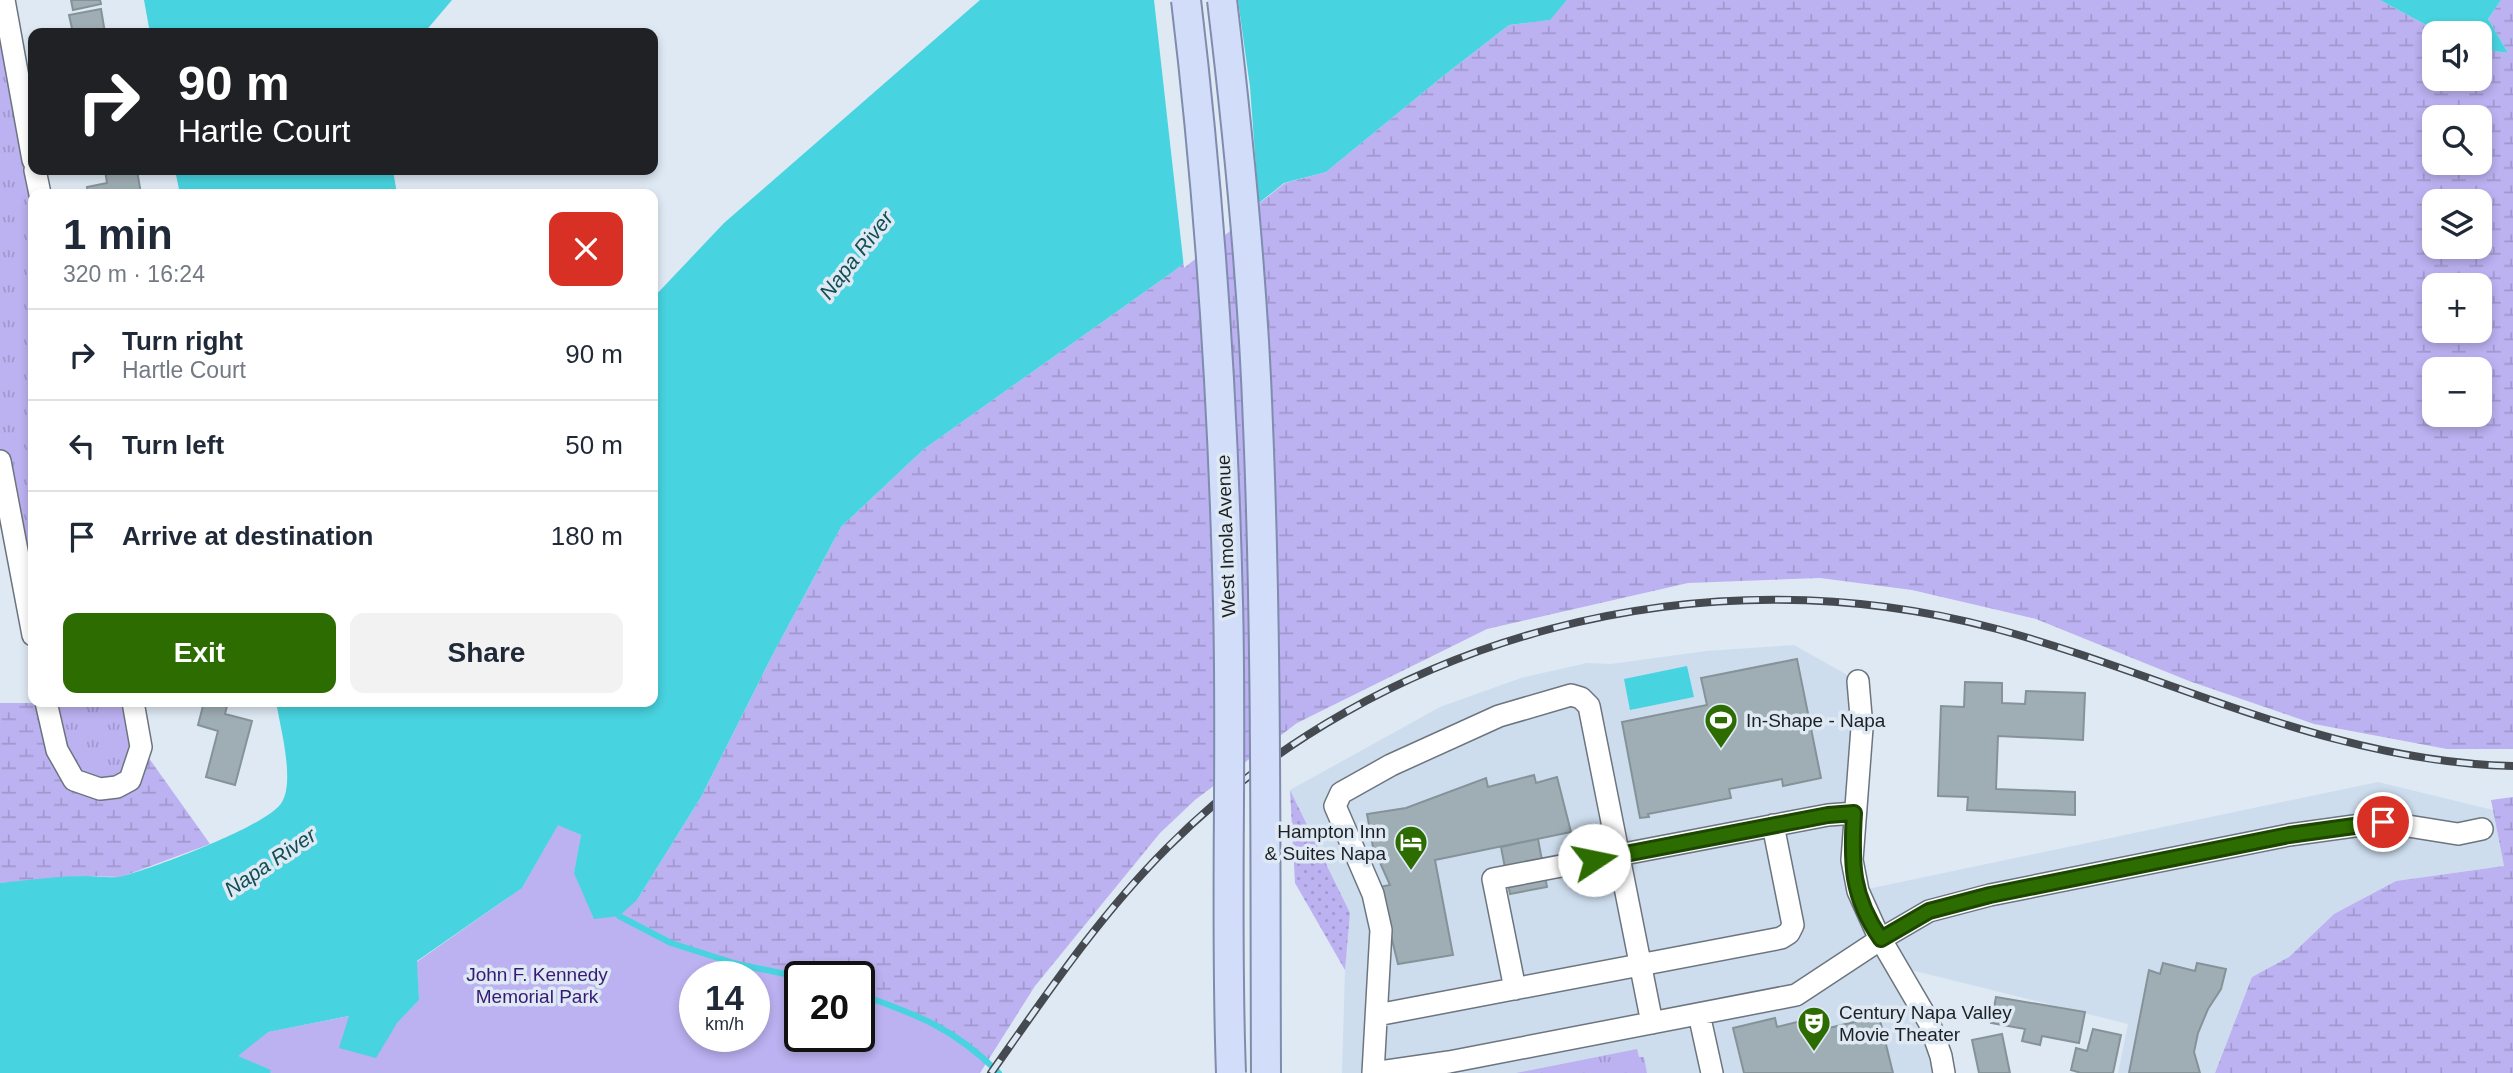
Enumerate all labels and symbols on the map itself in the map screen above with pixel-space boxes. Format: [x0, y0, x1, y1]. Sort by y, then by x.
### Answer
water label: Napa River [815, 206, 898, 303]
street label: West Imola Avenue [1213, 454, 1239, 618]
sports icon: In-Shape - Napa [1702, 701, 1740, 750]
place label: In-Shape - Napa [1746, 710, 1886, 731]
pin [2353, 792, 2413, 852]
place label: Hampton Inn & Suites Napa [1265, 821, 1386, 864]
water label: Napa River [220, 823, 321, 901]
hotel icon: Hampton Inn & Suites Napa [1392, 823, 1430, 872]
position arrow [1557, 823, 1631, 897]
speed limit sign: 20 [784, 961, 875, 1052]
park label: John F. Kennedy Memorial Park [466, 964, 608, 1007]
place label: Century Napa Valley Movie Theater [1839, 1002, 2012, 1045]
theatre icon: Century Napa Valley Movie Theater [1795, 1004, 1833, 1053]

